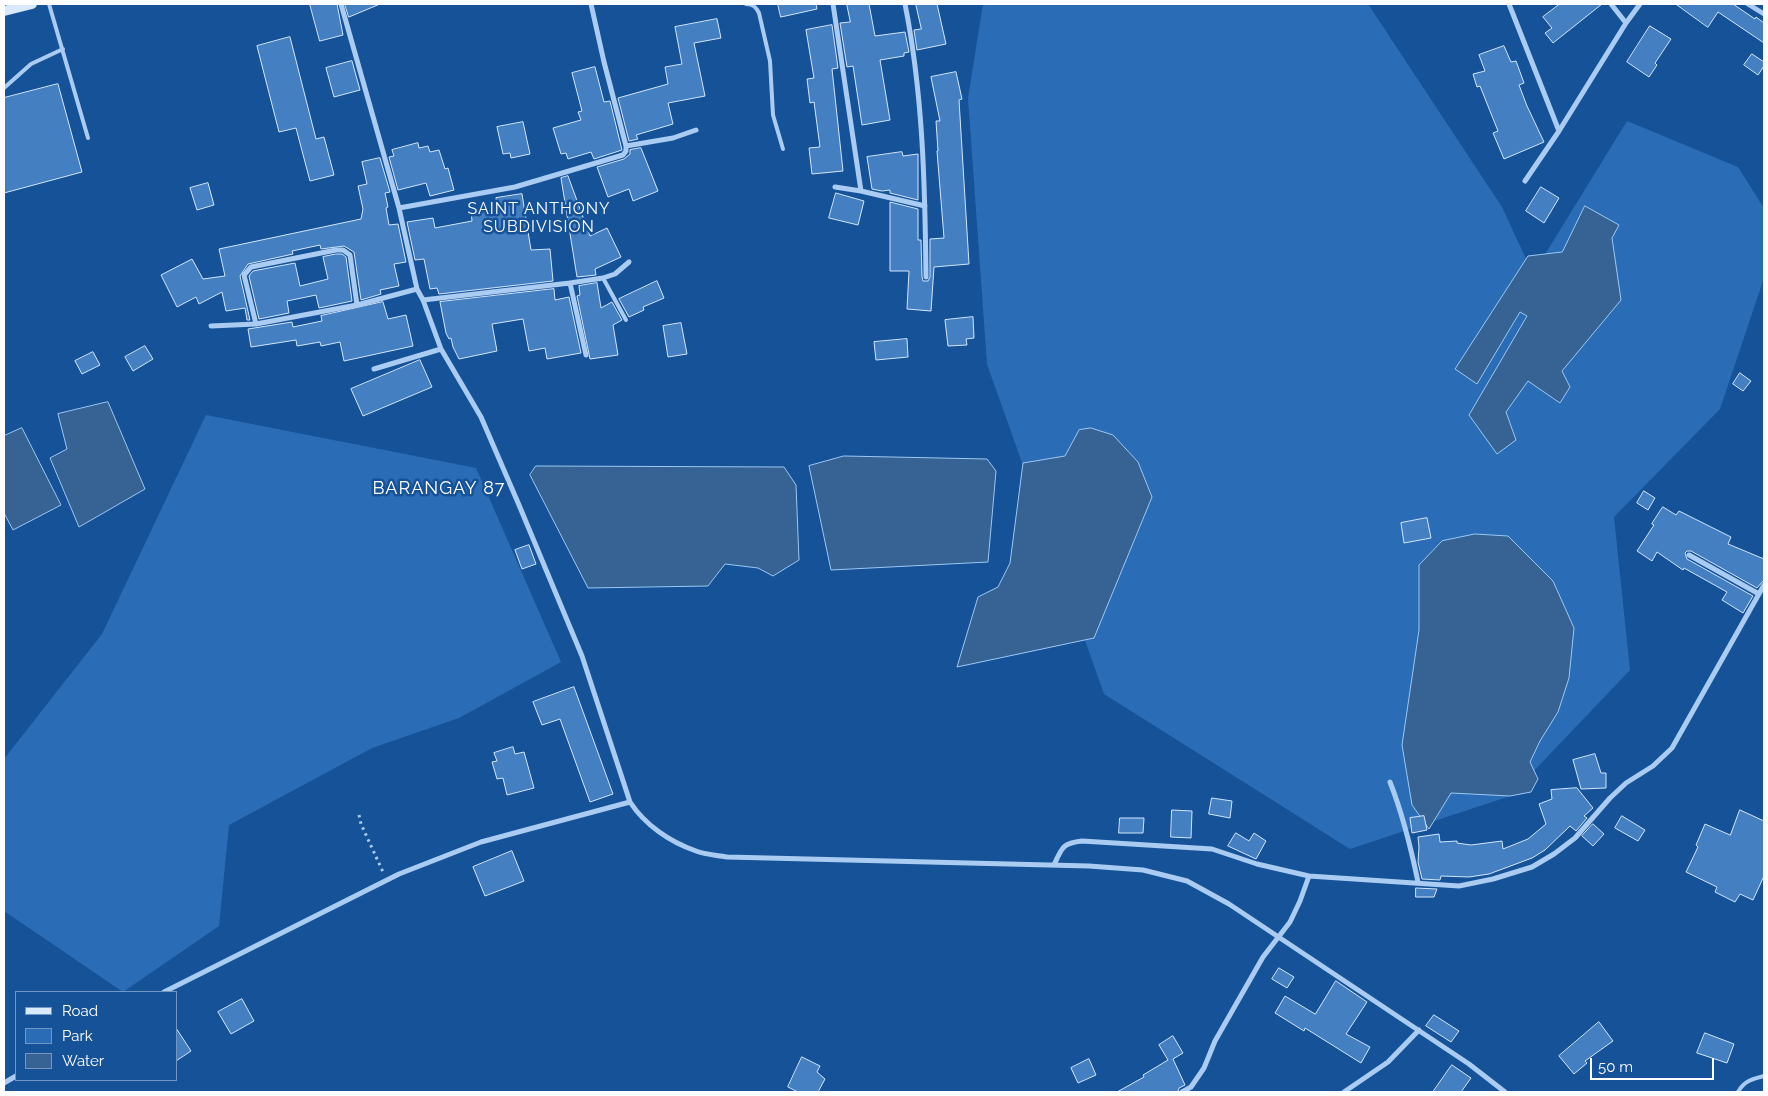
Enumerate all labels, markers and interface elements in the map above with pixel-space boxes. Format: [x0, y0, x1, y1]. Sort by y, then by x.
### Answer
district label: SAINT ANTHONY SUBDIVISION [466, 199, 612, 237]
district label: BARANGAY 87 [371, 478, 507, 500]
legend [15, 991, 178, 1081]
text: Road [62, 1002, 98, 1020]
text: Park [62, 1027, 93, 1045]
scale bar [1593, 1048, 1717, 1080]
text: Water [62, 1052, 104, 1070]
text: 50 m [1598, 1058, 1633, 1076]

